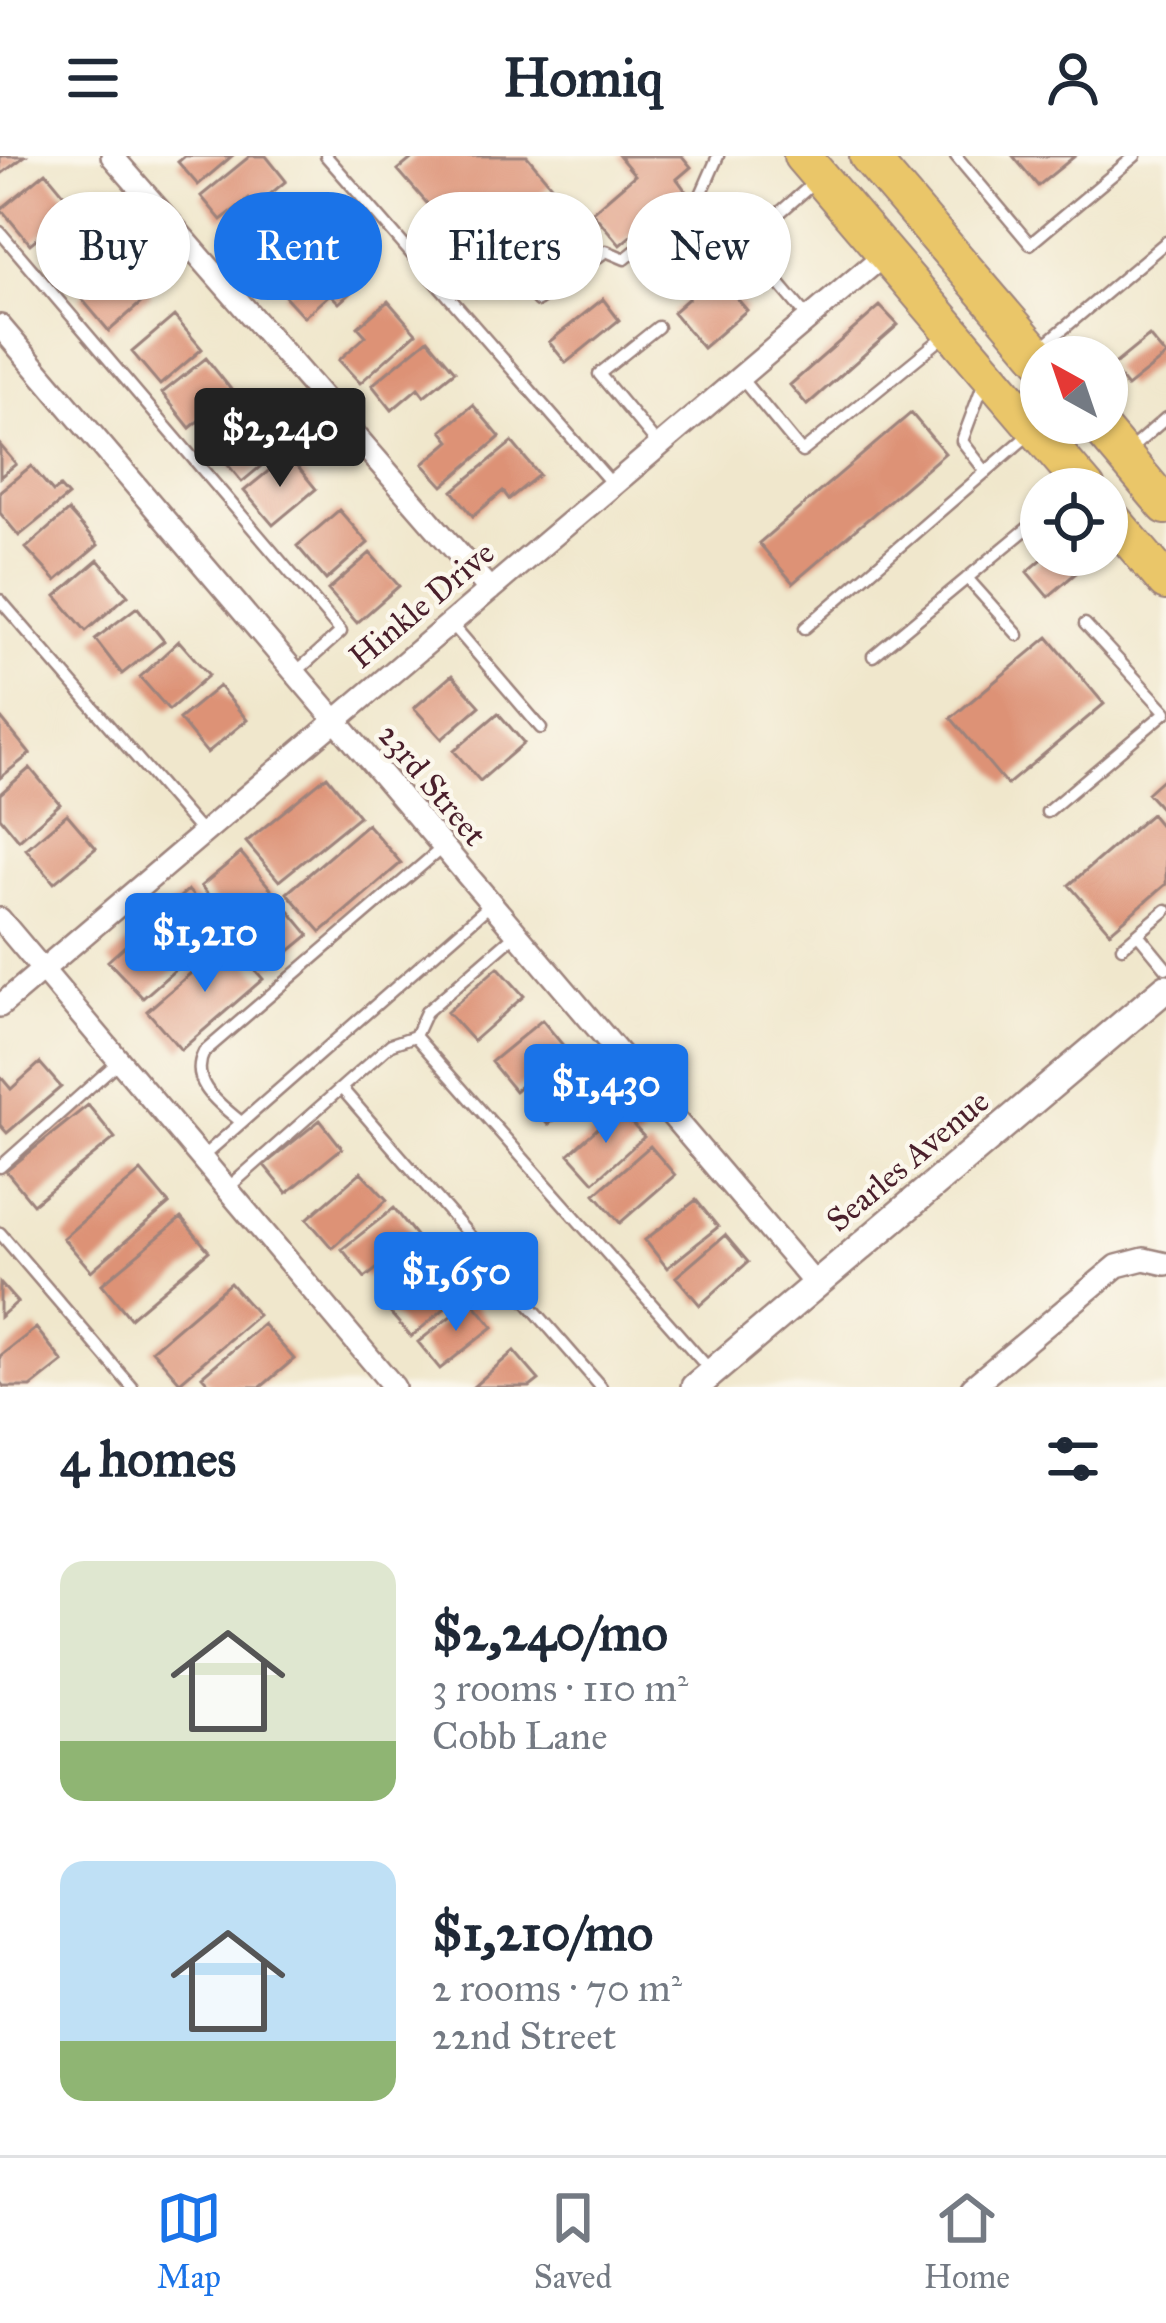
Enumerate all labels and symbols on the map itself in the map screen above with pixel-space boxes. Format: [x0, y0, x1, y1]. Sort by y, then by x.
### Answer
north arrow [1020, 336, 1128, 444]
pin: $2,240 [182, 388, 378, 490]
street label: Hinkle Drive [341, 533, 502, 677]
street label: 23rd Street [370, 715, 495, 854]
pin: $1,210 [107, 893, 303, 995]
pin: $1,430 [508, 1044, 704, 1146]
street label: Searles Avenue [818, 1081, 997, 1240]
pin: $1,650 [358, 1232, 554, 1334]

